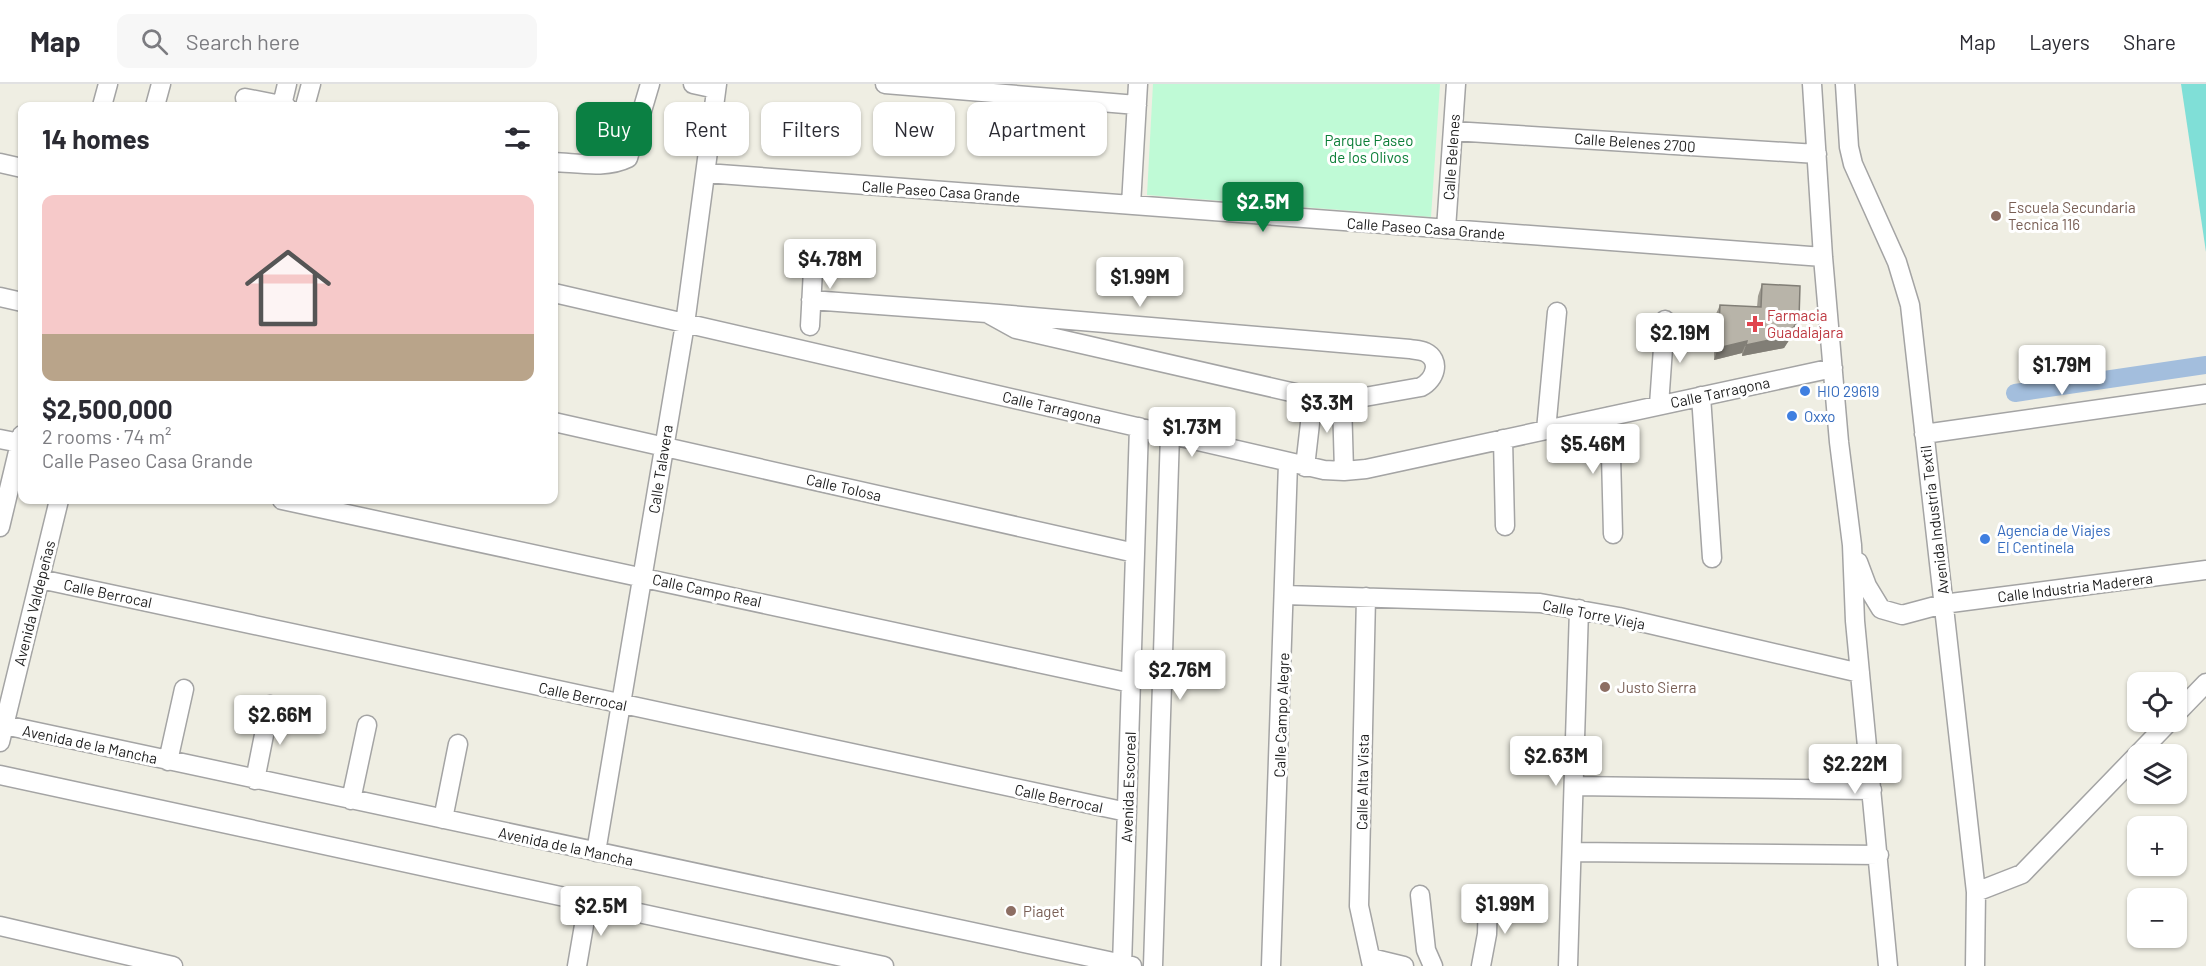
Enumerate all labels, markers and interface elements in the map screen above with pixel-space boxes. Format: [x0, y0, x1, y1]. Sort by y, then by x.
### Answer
search box [117, 14, 537, 68]
text: Map [30, 24, 81, 58]
icon: search [138, 25, 171, 58]
text: Search here [186, 28, 300, 54]
text: Map [1959, 29, 1996, 54]
text: Layers [2029, 29, 2090, 54]
text: Share [2123, 29, 2176, 54]
chip: Buy [576, 102, 652, 156]
chip: Rent [664, 102, 749, 156]
chip: Filters [761, 102, 861, 156]
chip: New [873, 102, 955, 156]
chip: Apartment [967, 102, 1107, 156]
street label: Calle Belenes [1439, 113, 1463, 201]
icon: filters [501, 122, 534, 155]
text: 14 homes [42, 123, 149, 154]
street label: Calle Belenes 2700 [1574, 129, 1696, 155]
park label: Parque Paseo de los Olivos [1325, 131, 1413, 166]
street label: Calle Paseo Casa Grande [861, 176, 1021, 206]
pin: $2.5M [1221, 182, 1305, 233]
text: $2.5M [1236, 189, 1290, 213]
place label: Escuela Secundaria Tecnica 116 [2008, 198, 2136, 233]
marker: Escuela Secundaria Tecnica 116 [1989, 209, 2003, 223]
street label: Calle Paseo Casa Grande [1346, 213, 1506, 243]
icon: home [234, 234, 342, 342]
pin: $4.78M [781, 239, 879, 290]
text: $4.78M [798, 246, 862, 270]
pin: $1.99M [1091, 257, 1189, 308]
text: $1.99M [1110, 264, 1170, 288]
place label: Farmacia Guadalajara [1767, 306, 1843, 341]
pin: $2.19M [1631, 313, 1729, 364]
marker: Farmacia Guadalajara [1748, 317, 1762, 331]
text: $2.19M [1650, 320, 1710, 344]
pin: $1.79M [2013, 345, 2111, 396]
text: $1.79M [2033, 352, 2091, 376]
street label: Calle Tarragona [1669, 373, 1771, 411]
place label: HIO 29619 [1817, 382, 1879, 400]
pin: $3.3M [1285, 383, 1369, 434]
marker: HIO 29619 [1798, 384, 1812, 398]
street label: Calle Tarragona [1001, 387, 1103, 427]
text: $3.3M [1301, 390, 1353, 414]
text: $2,500,000 [42, 393, 173, 424]
pin: $1.73M [1143, 407, 1241, 458]
place label: Oxxo [1804, 407, 1836, 425]
marker: Oxxo [1785, 409, 1799, 423]
text: $1.73M [1163, 414, 1221, 438]
street label: Calle Talavera [644, 423, 676, 515]
text: 2 rooms · 74 m² [42, 424, 172, 448]
pin: $5.46M [1544, 424, 1642, 475]
text: $5.46M [1561, 431, 1625, 455]
street label: Avenida Industria Textil [1916, 444, 1952, 596]
text: Calle Paseo Casa Grande [42, 448, 253, 472]
street label: Calle Tolosa [805, 470, 883, 504]
place label: Agencia de Viajes El Centinela [1997, 521, 2110, 556]
marker: Agencia de Viajes El Centinela [1978, 532, 1992, 546]
street label: Avenida Valdepeñas [10, 538, 58, 668]
street label: Calle Industria Maderera [1996, 569, 2154, 605]
street label: Calle Campo Real [651, 570, 763, 610]
street label: Calle Berrocal [62, 575, 154, 611]
street label: Calle Torre Vieja [1541, 595, 1647, 633]
pin: $2.76M [1131, 650, 1229, 701]
street label: Calle Campo Alegre [1270, 652, 1292, 778]
text: $2.76M [1149, 657, 1212, 681]
map controls [2127, 672, 2187, 948]
button: locate [2127, 672, 2187, 732]
street label: Calle Berrocal [537, 678, 629, 714]
place label: Justo Sierra [1617, 678, 1696, 696]
marker: Justo Sierra [1598, 680, 1612, 694]
pin: $2.66M [231, 695, 329, 746]
text: $2.66M [248, 702, 312, 726]
street label: Avenida de la Mancha [21, 721, 159, 767]
street label: Avenida Escoreal [1117, 731, 1139, 843]
street label: Calle Alta Vista [1352, 734, 1372, 830]
pin: $2.63M [1507, 736, 1605, 787]
text: $2.63M [1524, 743, 1588, 767]
pin: $2.22M [1806, 744, 1904, 795]
button: layers [2127, 744, 2187, 804]
text: $2.22M [1823, 751, 1887, 775]
street label: Calle Berrocal [1013, 780, 1105, 816]
button: + [2127, 816, 2187, 876]
street label: Avenida de la Mancha [497, 823, 635, 869]
pin: $1.99M [1456, 884, 1554, 935]
pin: $2.5M [559, 886, 643, 937]
button: − [2127, 888, 2187, 948]
text: $1.99M [1475, 891, 1535, 915]
text: $2.5M [574, 893, 628, 917]
place label: Piaget [1023, 902, 1065, 920]
marker: Piaget [1004, 904, 1018, 918]

